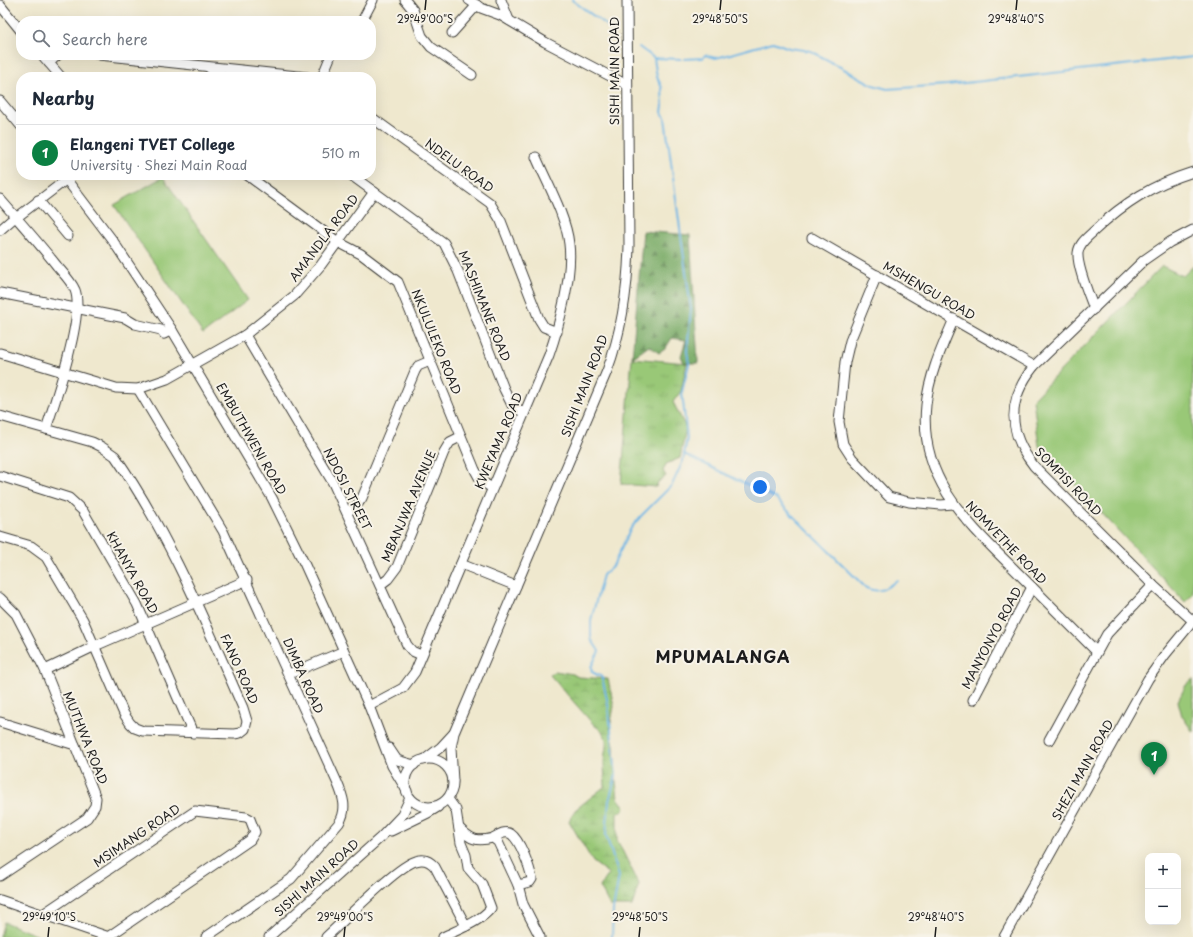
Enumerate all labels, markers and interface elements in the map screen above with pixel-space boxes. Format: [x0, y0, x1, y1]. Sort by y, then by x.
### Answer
text: 29°49'00"S [397, 11, 453, 26]
text: 29°48'50"S [692, 11, 748, 26]
text: 29°48'40"S [988, 11, 1044, 26]
search box [16, 16, 376, 60]
street label: SISHI MAIN ROAD [605, 17, 623, 125]
icon: search [30, 27, 52, 49]
text: Search here [62, 27, 148, 50]
text: Nearby [32, 85, 94, 111]
text: Elangeni TVET College [70, 132, 235, 155]
street label: NDELU ROAD [421, 134, 498, 196]
text: 1 [42, 143, 48, 162]
text: 510 m [321, 143, 360, 162]
text: University · Shezi Main Road [70, 155, 247, 174]
street label: AMANDLA ROAD [284, 190, 362, 285]
street label: MASHIMANE ROAD [454, 247, 515, 364]
street label: MSHENGU ROAD [880, 256, 979, 324]
street label: NKULULEKO ROAD [408, 286, 466, 397]
street label: SISHI MAIN ROAD [556, 332, 612, 440]
street label: EMBUTHWENI ROAD [212, 379, 291, 498]
street label: KWEYAMA ROAD [470, 389, 527, 492]
street label: SOMPISI ROAD [1031, 443, 1106, 520]
street label: NDOSI STREET [319, 444, 377, 533]
street label: MBANJWA AVENUE [376, 447, 440, 564]
your location [750, 477, 770, 497]
street label: NOMVETHE ROAD [962, 497, 1051, 588]
street label: KHANYA ROAD [103, 528, 163, 617]
street label: MANYONYO ROAD [957, 583, 1026, 692]
street label: FANO ROAD [216, 630, 263, 707]
street label: DIMBA ROAD [279, 635, 329, 716]
district label: MPUMALANGA [655, 644, 791, 668]
street label: MUTHWA ROAD [59, 688, 113, 787]
street label: SHEZI MAIN ROAD [1047, 716, 1117, 823]
pin: 1 [1141, 742, 1167, 775]
street label: MSIMANG ROAD [89, 799, 183, 871]
street label: SISHI MAIN ROAD [270, 834, 363, 920]
map controls [1145, 853, 1181, 925]
button: + [1145, 853, 1181, 889]
button: − [1145, 889, 1181, 925]
text: 29°49'10"S [22, 909, 76, 924]
text: 29°49'00"S [317, 909, 373, 924]
text: 29°48'50"S [612, 909, 668, 924]
text: 29°48'40"S [908, 909, 964, 924]

